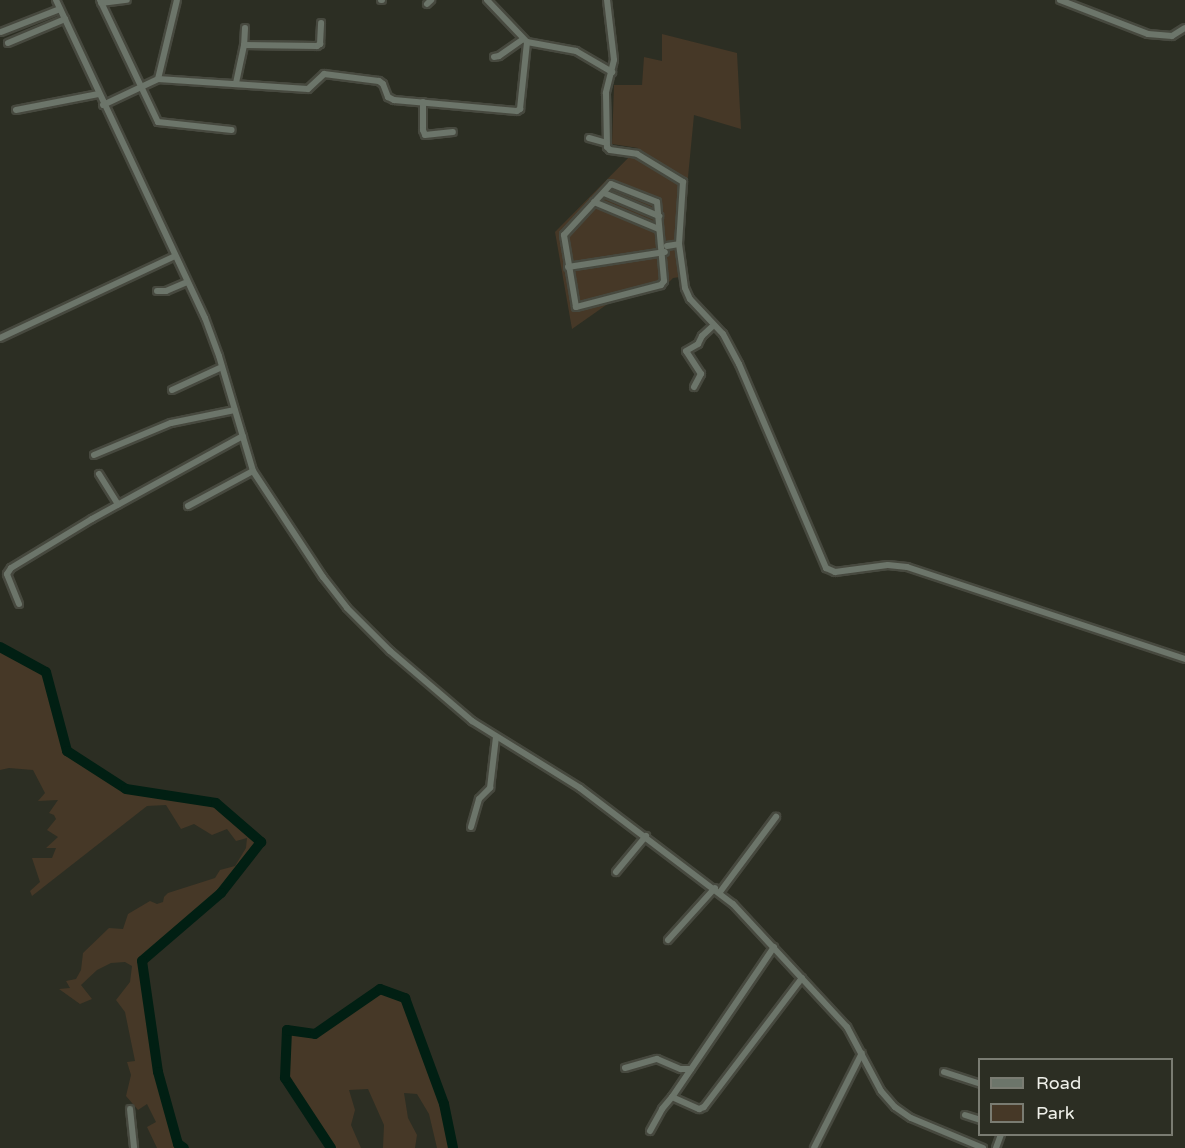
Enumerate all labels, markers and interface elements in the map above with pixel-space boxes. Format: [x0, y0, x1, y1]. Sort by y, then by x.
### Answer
legend [978, 1058, 1173, 1136]
text: Road [1036, 1072, 1081, 1094]
text: Park [1036, 1102, 1074, 1124]

